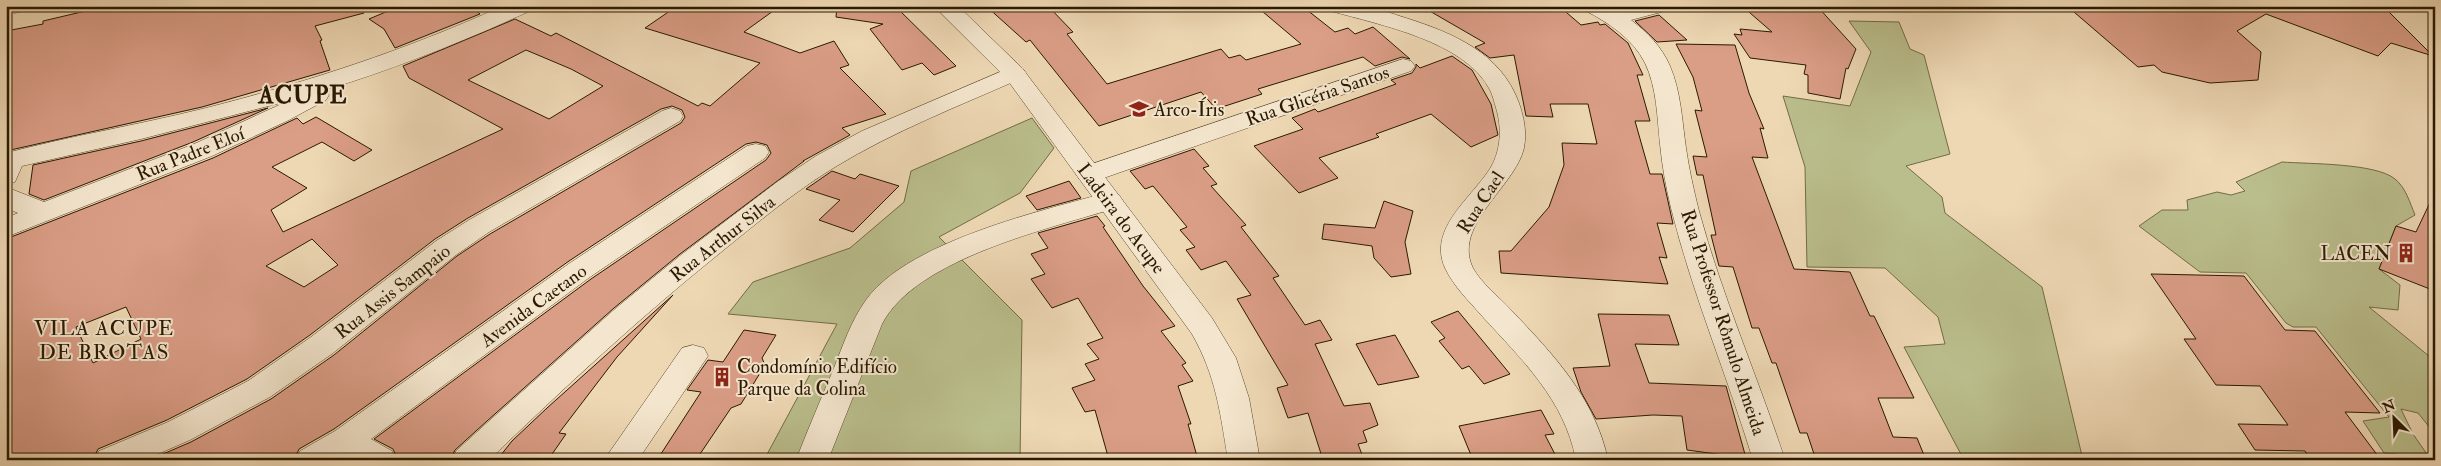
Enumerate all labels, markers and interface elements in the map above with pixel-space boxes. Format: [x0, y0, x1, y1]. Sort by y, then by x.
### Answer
street label: Rua Glicéria Santos [1242, 60, 1392, 132]
district label: ACUPE [258, 80, 347, 111]
place label: Arco-Íris [1153, 96, 1224, 122]
school or university icon: Arco-Íris [1128, 98, 1150, 120]
street label: Rua Padre Eloí [133, 121, 250, 186]
street label: Ladeira do Acupe [1071, 158, 1171, 279]
street label: Rua Cael [1452, 167, 1510, 238]
street label: Rua Arthur Silva [665, 190, 780, 287]
street label: Rua Professor Rômulo Almeida [1675, 206, 1771, 438]
street label: Rua Assis Sampaio [330, 239, 456, 345]
place label: LACEN [2320, 242, 2391, 266]
building icon: LACEN [2395, 242, 2417, 264]
street label: Avenida Caetano [475, 259, 592, 353]
district label: VILA ACUPE DE BROTAS [34, 315, 174, 366]
place label: Condomínio Edifício Parque da Colina [737, 355, 897, 401]
building icon: Condomínio Edifício Parque da Colina [711, 366, 733, 388]
north arrow [2368, 394, 2418, 444]
text: N [2379, 396, 2399, 417]

